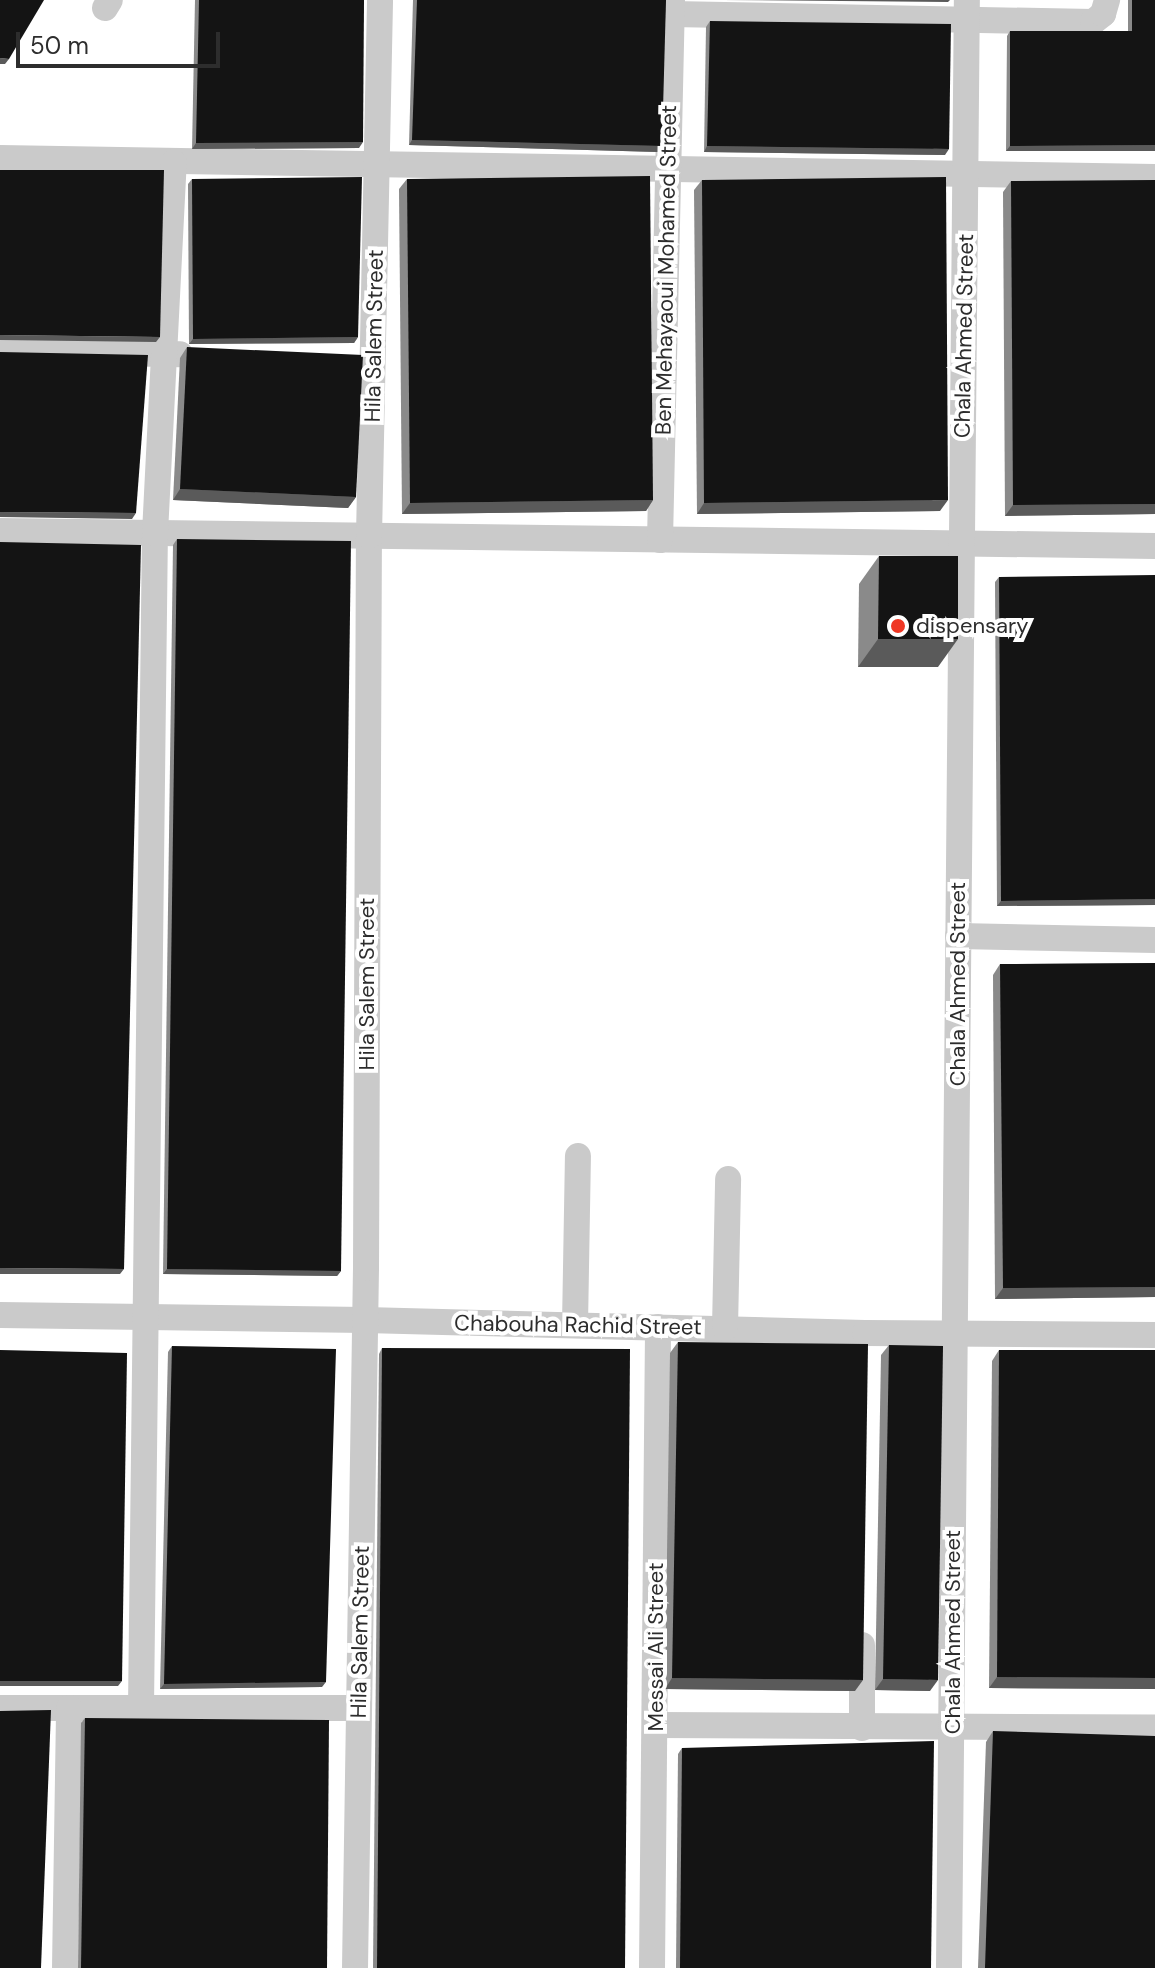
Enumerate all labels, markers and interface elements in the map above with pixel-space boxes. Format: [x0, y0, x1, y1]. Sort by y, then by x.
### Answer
scale bar [20, 16, 224, 66]
text: 50 m [30, 30, 89, 61]
street label: Ben Mehayaoui Mohamed Street [650, 105, 682, 435]
street label: Chala Ahmed Street [949, 234, 979, 438]
street label: Hila Salem Street [359, 249, 389, 423]
place label: dispensary [916, 613, 1028, 639]
marker: dispensary [887, 615, 909, 637]
street label: Chala Ahmed Street [945, 882, 971, 1086]
street label: Hila Salem Street [354, 898, 380, 1070]
street label: Chabouha Rachid Street [454, 1310, 702, 1340]
street label: Chala Ahmed Street [940, 1530, 966, 1734]
street label: Hila Salem Street [345, 1545, 375, 1719]
street label: Messai Ali Street [643, 1562, 669, 1732]

